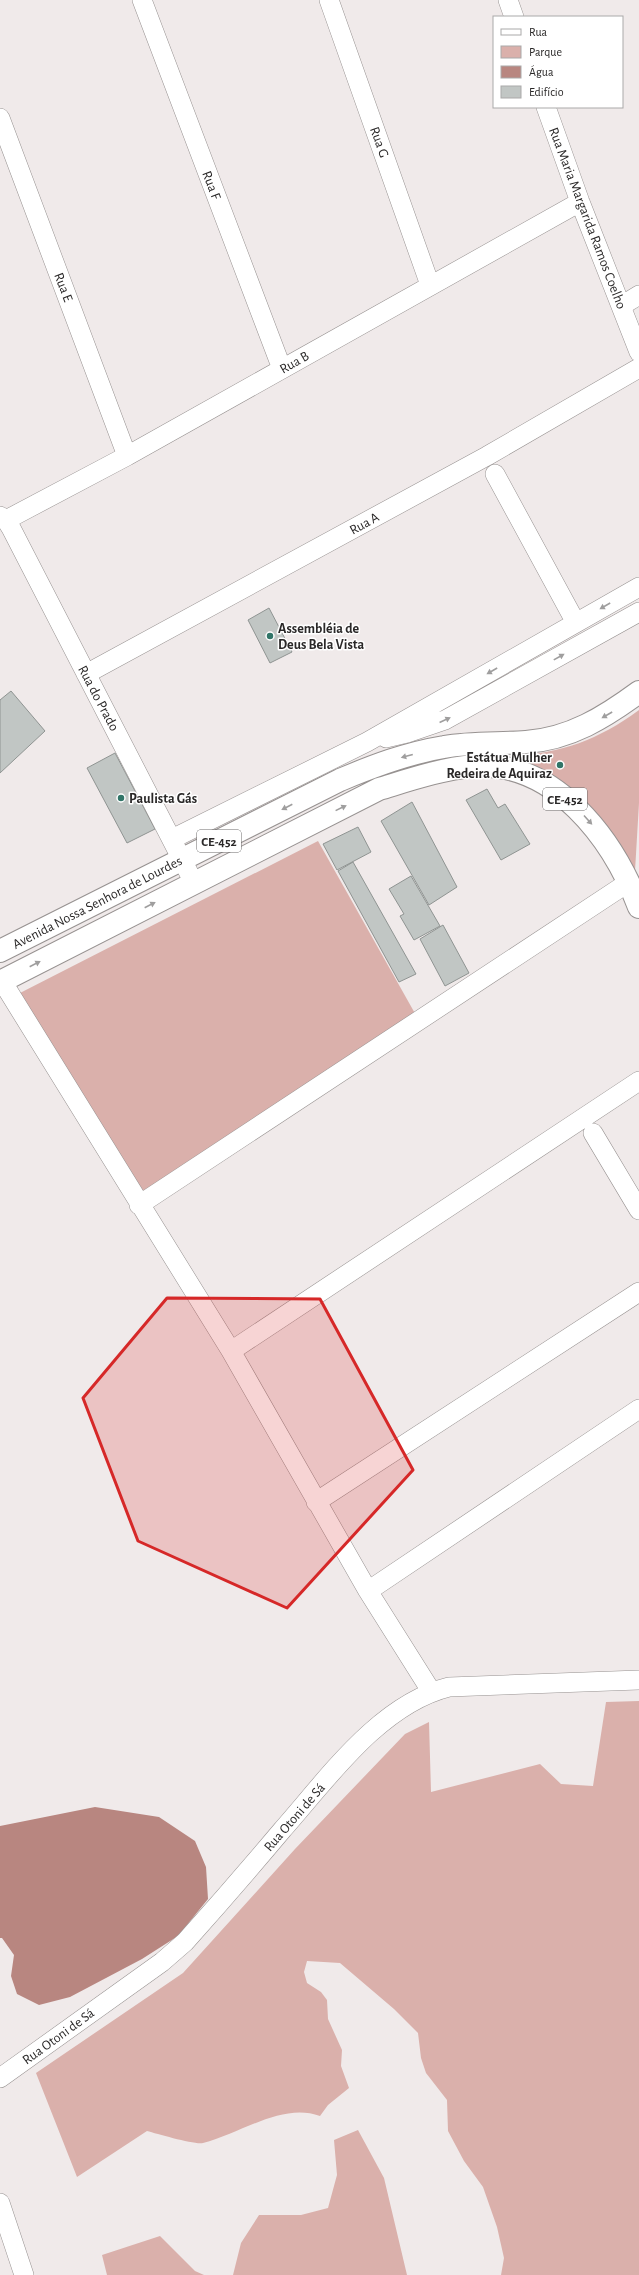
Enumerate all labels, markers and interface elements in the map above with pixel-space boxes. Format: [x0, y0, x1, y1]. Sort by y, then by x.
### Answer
legend [493, 16, 623, 108]
text: Rua [529, 26, 548, 38]
text: Parque [529, 46, 562, 58]
text: Água [529, 65, 554, 78]
text: Edifício [529, 86, 564, 98]
street label: Rua G [367, 125, 391, 160]
street label: Rua Maria Margarida Ramos Coelho [546, 126, 628, 311]
street label: Rua F [199, 169, 223, 202]
street label: Rua E [51, 271, 75, 304]
street label: Rua B [278, 349, 311, 377]
street label: Rua A [347, 510, 382, 538]
one-way arrow [599, 603, 611, 610]
place label: Assembléia de Deus Bela Vista [278, 622, 365, 652]
marker: Assembléia de Deus Bela Vista [265, 631, 275, 641]
one-way arrow [553, 653, 565, 660]
street label: Rua do Prado [75, 663, 121, 734]
one-way arrow [486, 667, 498, 674]
one-way arrow [601, 711, 613, 718]
one-way arrow [439, 717, 451, 723]
place label: Estátua Mulher Redeira de Aquiraz [447, 751, 552, 781]
one-way arrow [400, 753, 413, 759]
marker: Estátua Mulher Redeira de Aquiraz [555, 760, 565, 770]
road number: CE-452 [543, 788, 587, 810]
place label: Paulista Gás [129, 792, 197, 806]
marker: Paulista Gás [116, 793, 126, 803]
one-way arrow [282, 804, 293, 810]
one-way arrow [335, 804, 347, 811]
one-way arrow [584, 815, 593, 826]
road number: CE-452 [197, 830, 241, 852]
street label: Avenida Nossa Senhora de Lourdes [11, 854, 184, 952]
one-way arrow [145, 902, 156, 908]
one-way arrow [29, 961, 40, 967]
street label: Rua Otoni de Sá [262, 1781, 328, 1854]
street label: Rua Otoni de Sá [20, 2006, 98, 2067]

